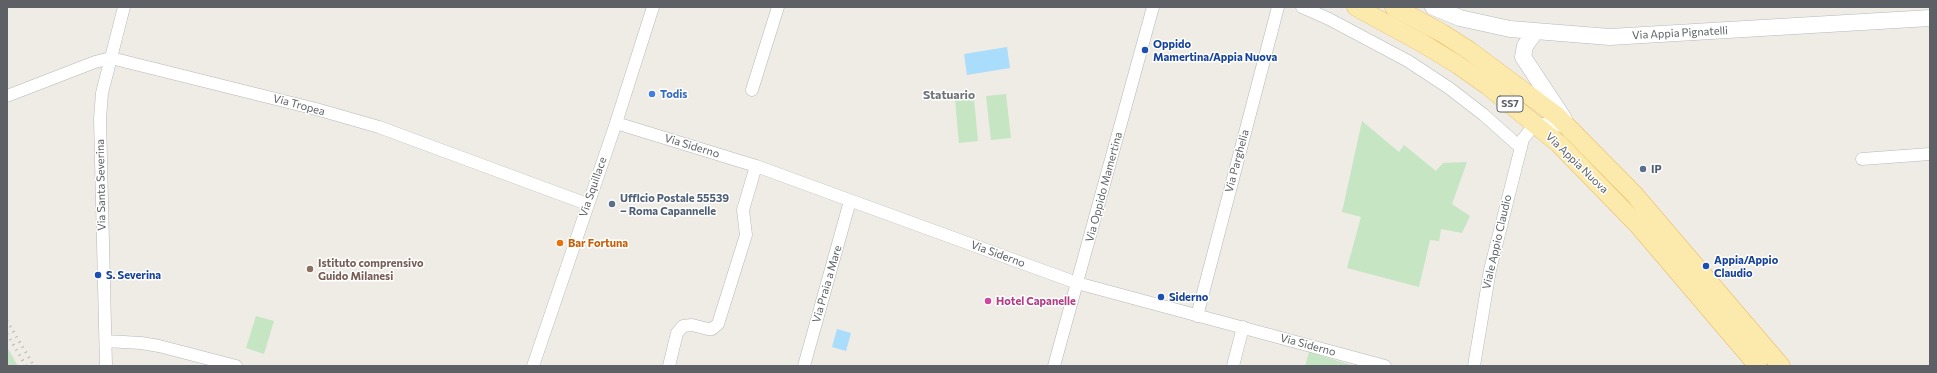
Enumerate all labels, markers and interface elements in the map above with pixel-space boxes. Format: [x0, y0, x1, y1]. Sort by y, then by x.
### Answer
street label: Via Appia Pignatelli [1632, 24, 1728, 42]
place label: Oppido Mamertina/Appia Nuova [1153, 37, 1277, 63]
marker: Oppido Mamertina/Appia Nuova [1140, 45, 1150, 55]
place label: Todis [660, 87, 687, 101]
district label: Statuario [923, 88, 975, 102]
marker: Todis [647, 89, 657, 99]
street label: Via Tropea [272, 92, 326, 118]
road number: SS7 [1497, 96, 1523, 112]
street label: Via Parghelia [1222, 128, 1252, 194]
street label: Via Oppido Mamertina [1083, 130, 1125, 244]
street label: Via Appia Nuova [1543, 130, 1611, 196]
street label: Via Siderno [663, 131, 721, 161]
street label: Via Santa Severina [94, 139, 108, 231]
street label: Via Squillace [577, 155, 609, 219]
place label: IP [1651, 162, 1662, 176]
marker: IP [1638, 164, 1648, 174]
place label: Ufficio Postale 55539 – Roma Capannelle [620, 191, 729, 217]
street label: Viale Appio Claudio [1480, 193, 1514, 291]
marker: Ufficio Postale 55539 – Roma Capannelle [607, 199, 617, 209]
place label: Bar Fortuna [568, 236, 628, 250]
marker: Bar Fortuna [555, 238, 565, 248]
street label: Via Siderno [969, 238, 1027, 270]
street label: Via Praia a Mare [810, 244, 844, 324]
place label: Appia/Appio Claudio [1714, 253, 1778, 279]
place label: Istituto comprensivo Guido Milanesi [318, 256, 423, 282]
marker: Appia/Appio Claudio [1701, 261, 1711, 271]
marker: Istituto comprensivo Guido Milanesi [305, 264, 315, 274]
place label: S. Severina [106, 268, 161, 282]
marker: S. Severina [93, 270, 103, 280]
place label: Siderno [1169, 290, 1208, 304]
marker: Siderno [1156, 292, 1166, 302]
place label: Hotel Capanelle [996, 294, 1076, 308]
marker: Hotel Capanelle [983, 296, 993, 306]
street label: Via Siderno [1279, 331, 1337, 359]

